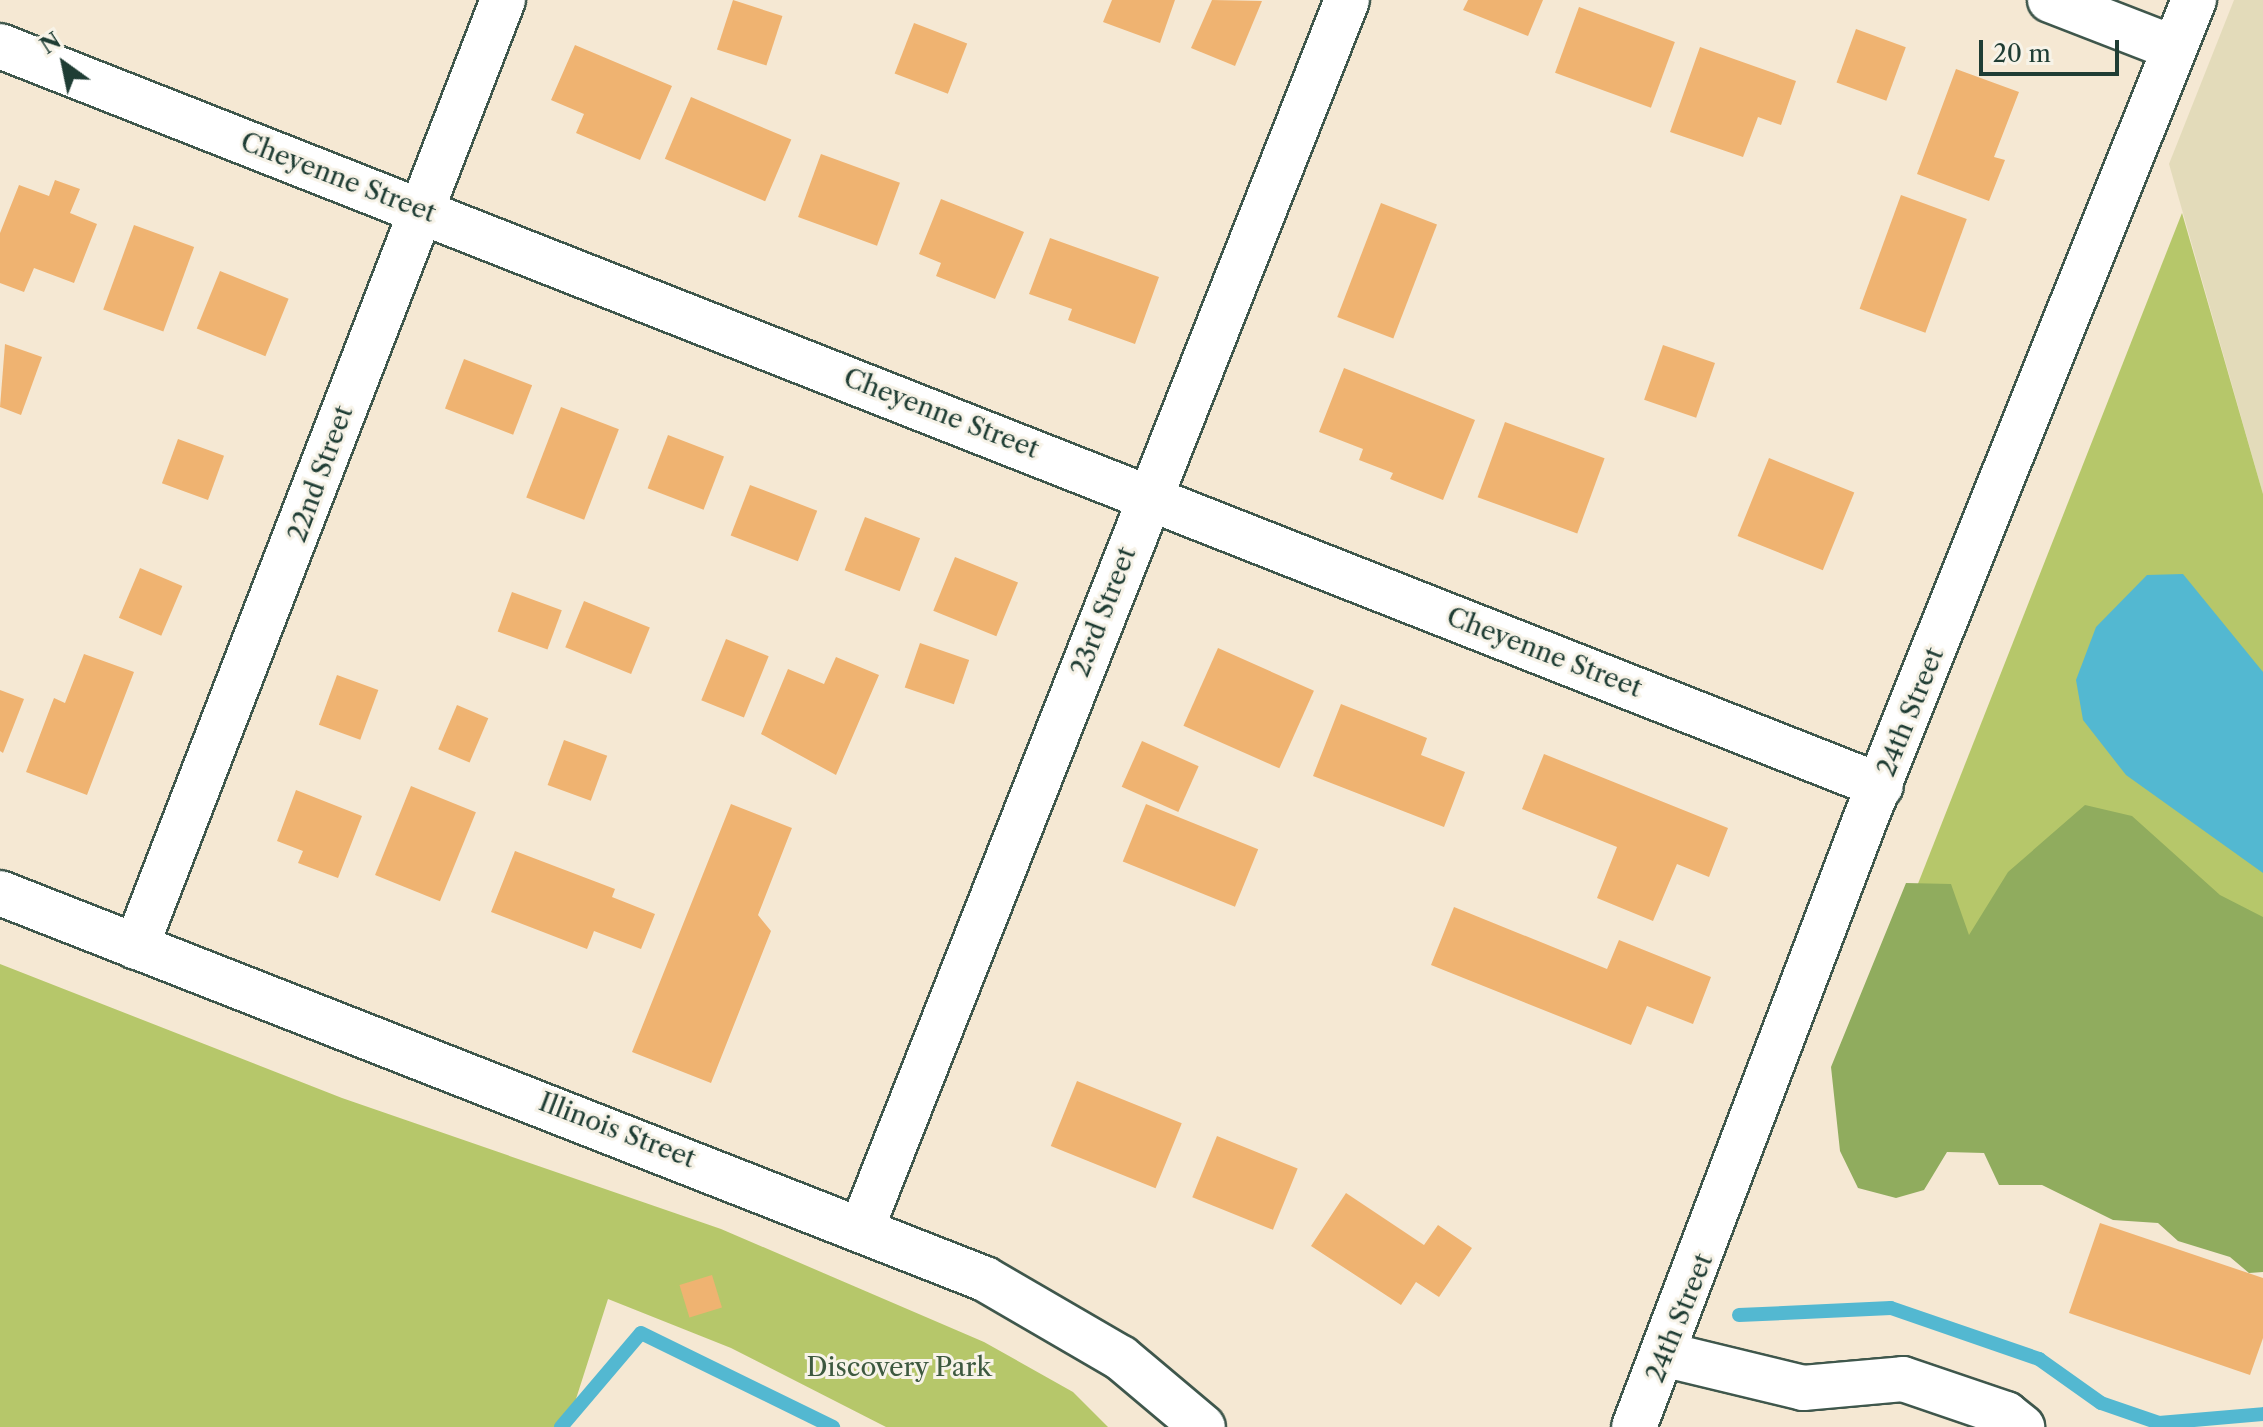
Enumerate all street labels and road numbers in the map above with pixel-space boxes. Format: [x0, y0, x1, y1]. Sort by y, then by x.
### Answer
street label: Cheyenne Street [236, 126, 440, 230]
street label: Cheyenne Street [839, 362, 1043, 466]
street label: 22nd Street [282, 402, 360, 546]
street label: 23rd Street [1065, 543, 1143, 681]
street label: Cheyenne Street [1442, 601, 1646, 705]
street label: 24th Street [1871, 643, 1951, 781]
street label: Illinois Street [534, 1087, 700, 1175]
street label: 24th Street [1640, 1249, 1720, 1387]

